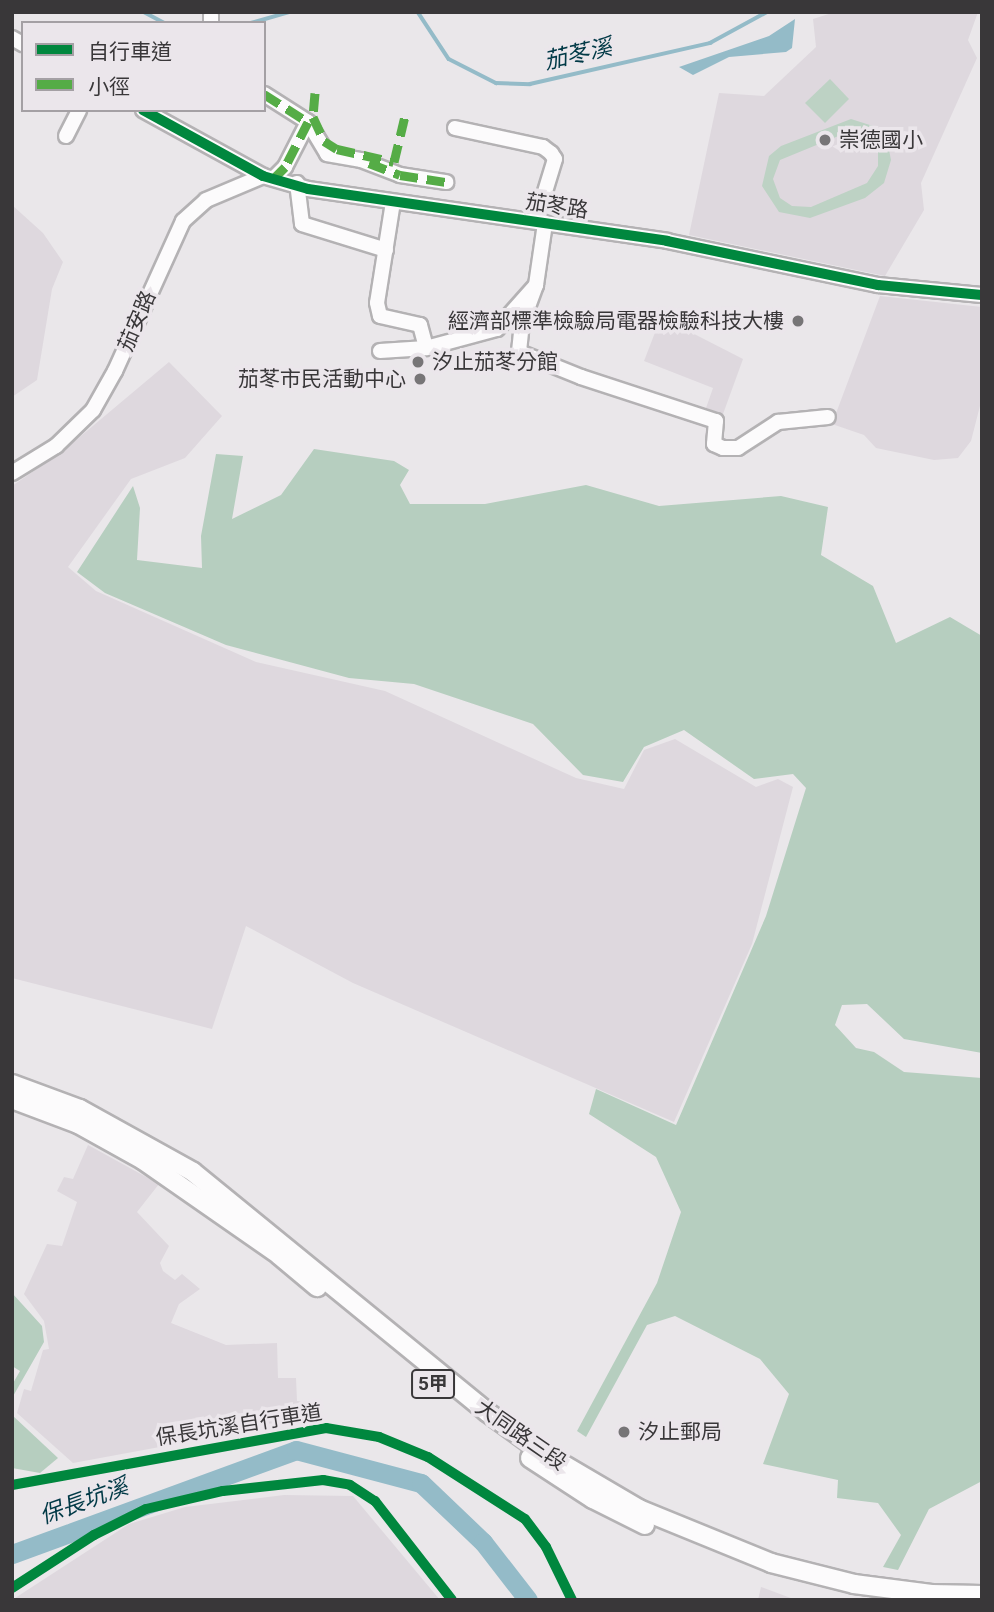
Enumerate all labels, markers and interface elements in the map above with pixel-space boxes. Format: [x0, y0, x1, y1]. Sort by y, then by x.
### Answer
legend [21, 21, 266, 112]
water label: 茄苳溪 [541, 34, 615, 76]
text: 自行車道 [88, 40, 172, 64]
text: 小徑 [88, 75, 130, 99]
place label: 崇德國小 [839, 127, 923, 153]
marker: 崇德國小 [817, 132, 833, 148]
street label: 茄苳路 [524, 189, 590, 223]
street label: 茄安路 [113, 287, 161, 355]
place label: 經濟部標準檢驗局電器檢驗科技大樓 [448, 308, 784, 334]
marker: 經濟部標準檢驗局電器檢驗科技大樓 [790, 313, 806, 329]
place label: 汐止茄苳分館 [432, 349, 558, 375]
marker: 汐止茄苳分館 [410, 354, 426, 370]
place label: 茄苳市民活動中心 [238, 366, 406, 392]
marker: 茄苳市民活動中心 [412, 371, 428, 387]
road number: 5甲 [410, 1368, 456, 1400]
street label: 大同路三段 [471, 1395, 571, 1475]
street label: 保長坑溪自行車道 [154, 1399, 324, 1451]
place label: 汐止郵局 [638, 1419, 722, 1445]
marker: 汐止郵局 [616, 1424, 632, 1440]
water label: 保長坑溪 [36, 1473, 132, 1531]

